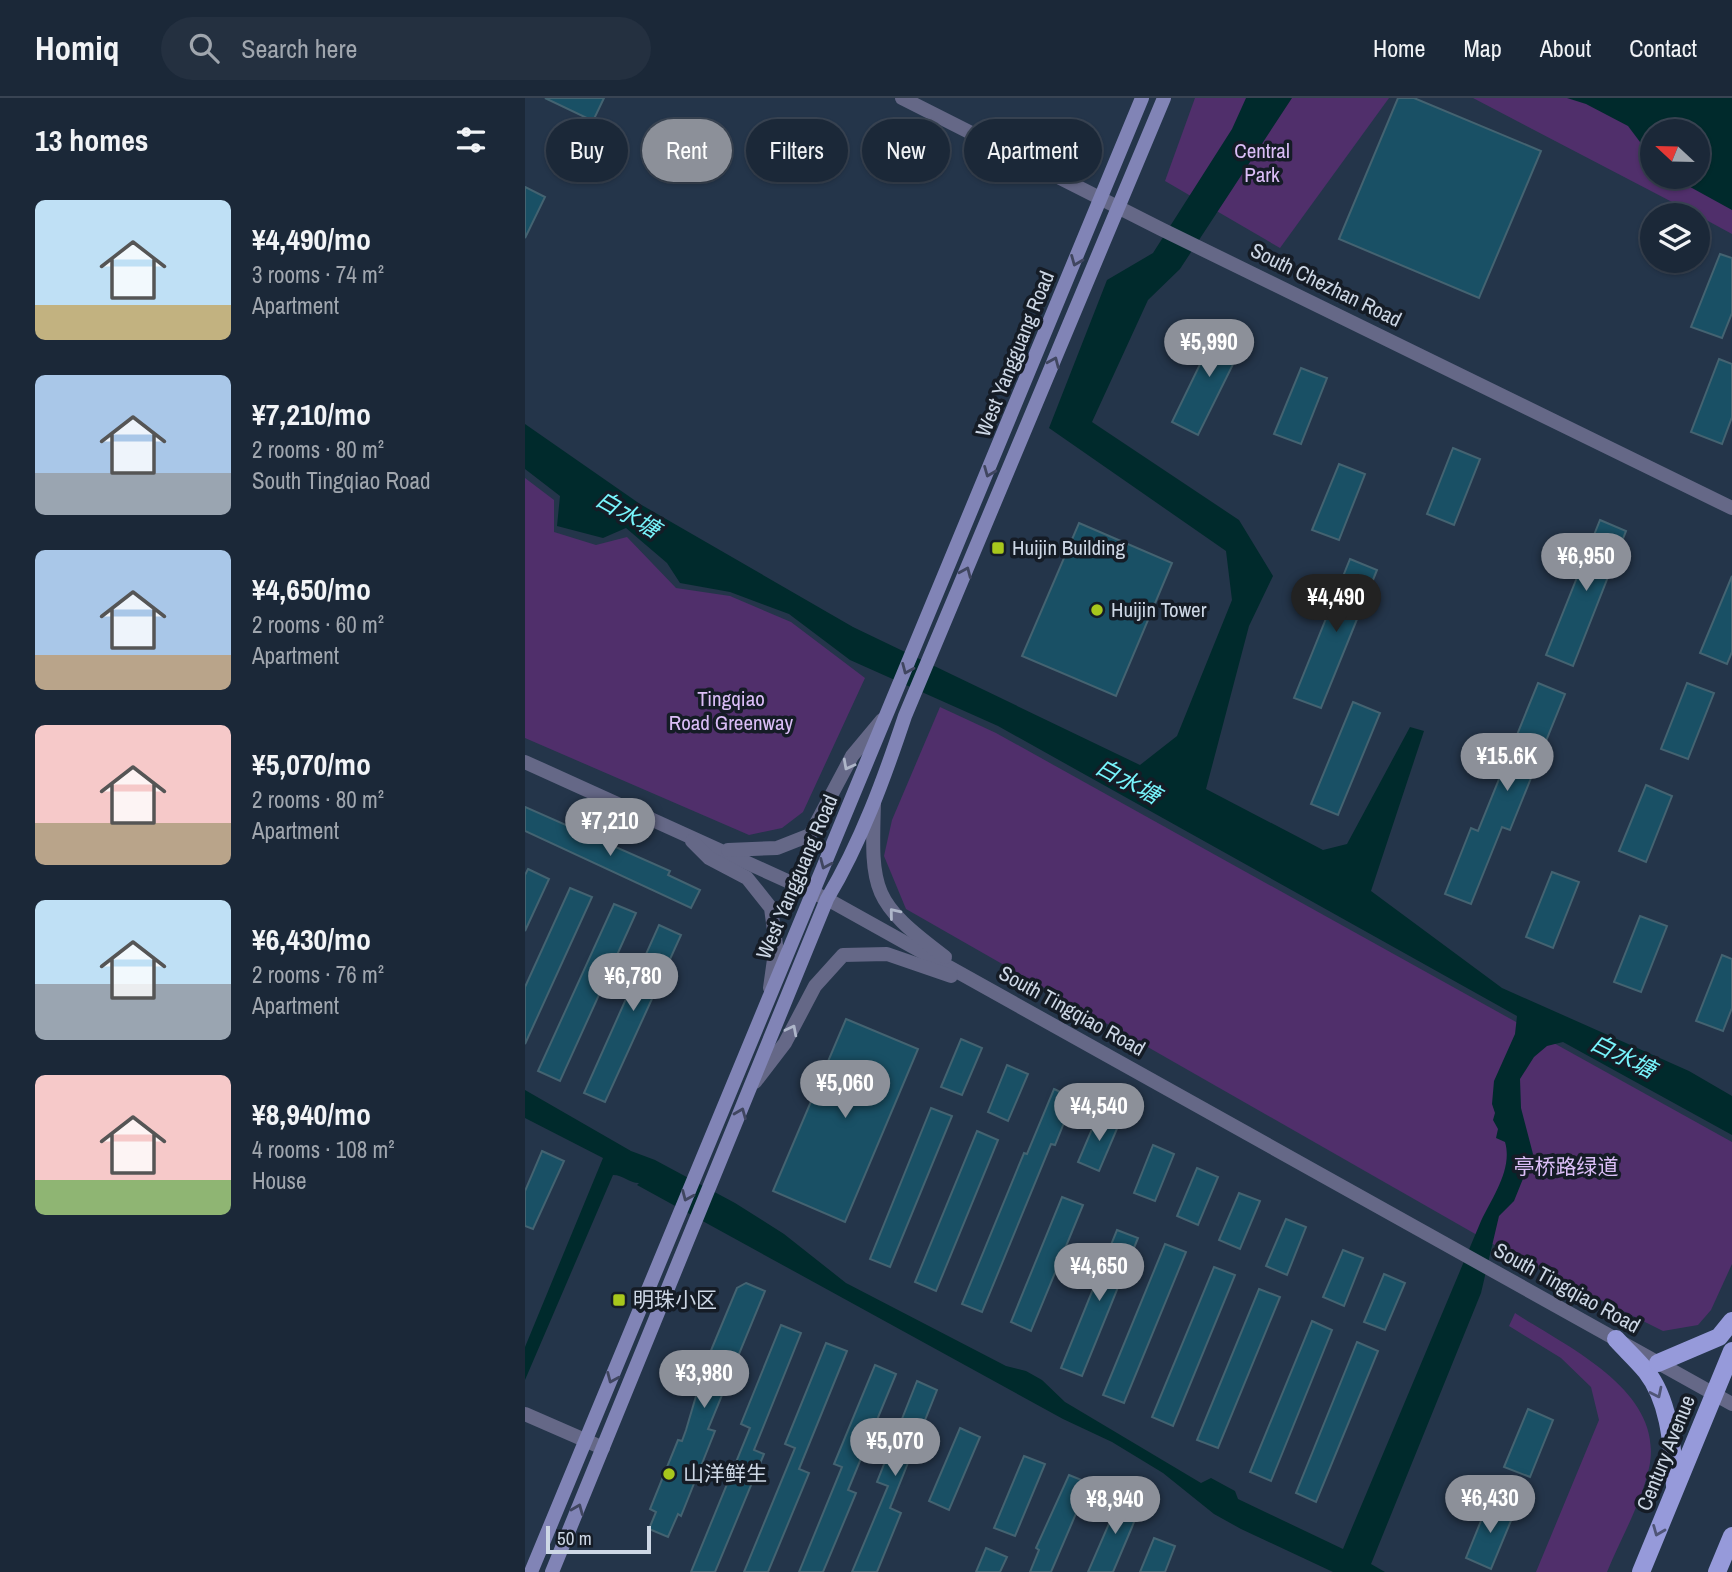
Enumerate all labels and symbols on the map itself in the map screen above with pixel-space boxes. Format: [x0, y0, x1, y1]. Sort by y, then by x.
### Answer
north arrow [1640, 119, 1710, 189]
park label: Central Park [1234, 136, 1290, 189]
street label: South Chezhan Road [1246, 235, 1407, 334]
one-way arrow [1070, 255, 1084, 267]
street label: West Yangguang Road [968, 267, 1061, 441]
pin: ¥5,990 [1152, 320, 1266, 379]
one-way arrow [1046, 357, 1060, 370]
one-way arrow [983, 464, 997, 477]
water label: 白水塘 [591, 483, 669, 546]
place label: Huijin Building [1012, 533, 1125, 562]
pin: ¥6,950 [1529, 533, 1643, 593]
marker: Huijin Building [990, 540, 1006, 556]
one-way arrow [957, 567, 971, 579]
pin: ¥4,490 [1279, 574, 1393, 634]
place label: Huijin Tower [1111, 595, 1207, 624]
marker: Huijin Tower [1089, 602, 1105, 618]
one-way arrow [902, 662, 916, 674]
park label: Tingqiao Road Greenway [669, 684, 794, 737]
pin: ¥15.6K [1450, 734, 1564, 793]
water label: 白水塘 [1090, 751, 1170, 812]
one-way arrow [843, 757, 857, 770]
street label: West Yangguang Road [749, 790, 844, 964]
pin: ¥7,210 [553, 798, 667, 858]
one-way arrow [820, 857, 834, 869]
one-way arrow [890, 909, 902, 922]
pin: ¥6,780 [576, 954, 690, 1013]
street label: South Tingqiao Road [994, 958, 1151, 1063]
one-way arrow [783, 1025, 797, 1037]
water label: 白水塘 [1585, 1026, 1665, 1086]
pin: ¥5,060 [788, 1060, 902, 1120]
pin: ¥4,540 [1042, 1084, 1156, 1143]
one-way arrow [732, 1108, 746, 1120]
park label: 亭桥路绿道 [1514, 1152, 1619, 1181]
one-way arrow [682, 1189, 696, 1201]
street label: South Tingqiao Road [1489, 1235, 1646, 1340]
pin: ¥4,650 [1042, 1244, 1156, 1303]
place label: 明珠小区 [633, 1285, 717, 1314]
marker: 明珠小区 [611, 1292, 627, 1308]
pin: ¥3,980 [647, 1350, 761, 1410]
one-way arrow [606, 1371, 620, 1383]
one-way arrow [1649, 1386, 1663, 1398]
street label: Century Avenue [1629, 1391, 1702, 1515]
pin: ¥5,070 [838, 1418, 952, 1478]
place label: 山洋鲜生 [683, 1459, 767, 1488]
marker: 山洋鲜生 [661, 1466, 677, 1482]
pin: ¥8,940 [1058, 1476, 1172, 1536]
pin: ¥6,430 [1433, 1476, 1547, 1535]
one-way arrow [569, 1504, 583, 1516]
scale bar [546, 1523, 651, 1555]
one-way arrow [1653, 1524, 1667, 1536]

